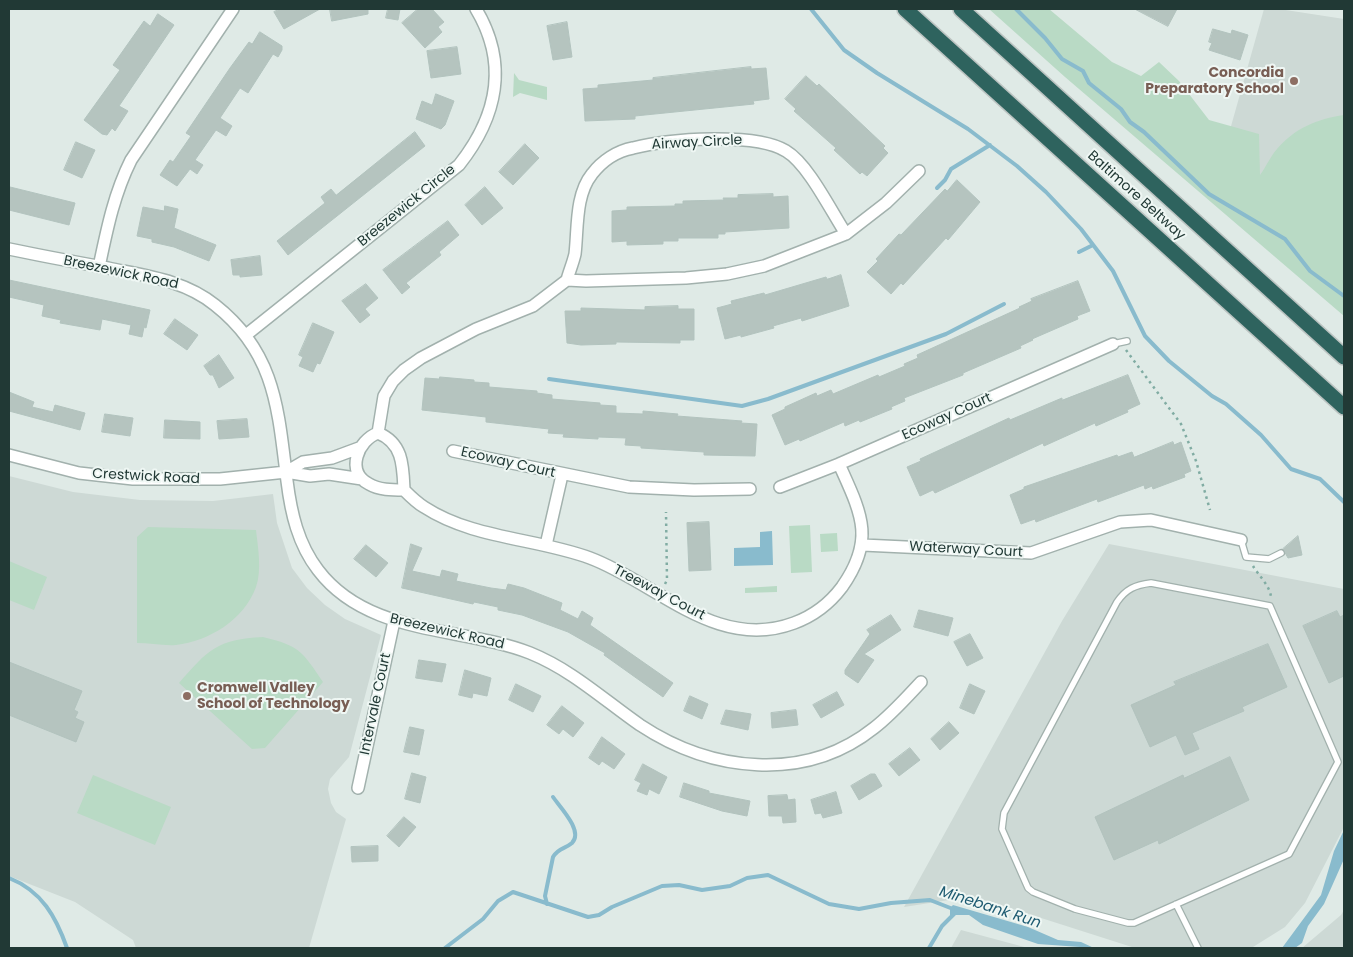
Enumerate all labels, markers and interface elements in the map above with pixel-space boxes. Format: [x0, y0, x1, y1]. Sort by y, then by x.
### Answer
place label: Concordia Preparatory School [1145, 65, 1284, 98]
marker: Concordia Preparatory School [1288, 75, 1300, 87]
street label: Airway Circle [651, 132, 743, 154]
street label: Baltimore Beltway [1084, 148, 1188, 244]
street label: Breezewick Circle [355, 161, 459, 251]
street label: Breezewick Road [62, 253, 180, 293]
street label: Ecoway Court [900, 390, 994, 444]
street label: Ecoway Court [459, 444, 557, 482]
street label: Crestwick Road [92, 466, 200, 488]
street label: Waterway Court [909, 539, 1023, 561]
street label: Treeway Court [610, 562, 708, 624]
street label: Breezewick Road [388, 611, 506, 653]
street label: Intervale Court [357, 652, 395, 756]
place label: Cromwell Valley School of Technology [197, 680, 350, 712]
marker: Cromwell Valley School of Technology [181, 690, 193, 702]
water label: Minebank Run [937, 883, 1043, 933]

